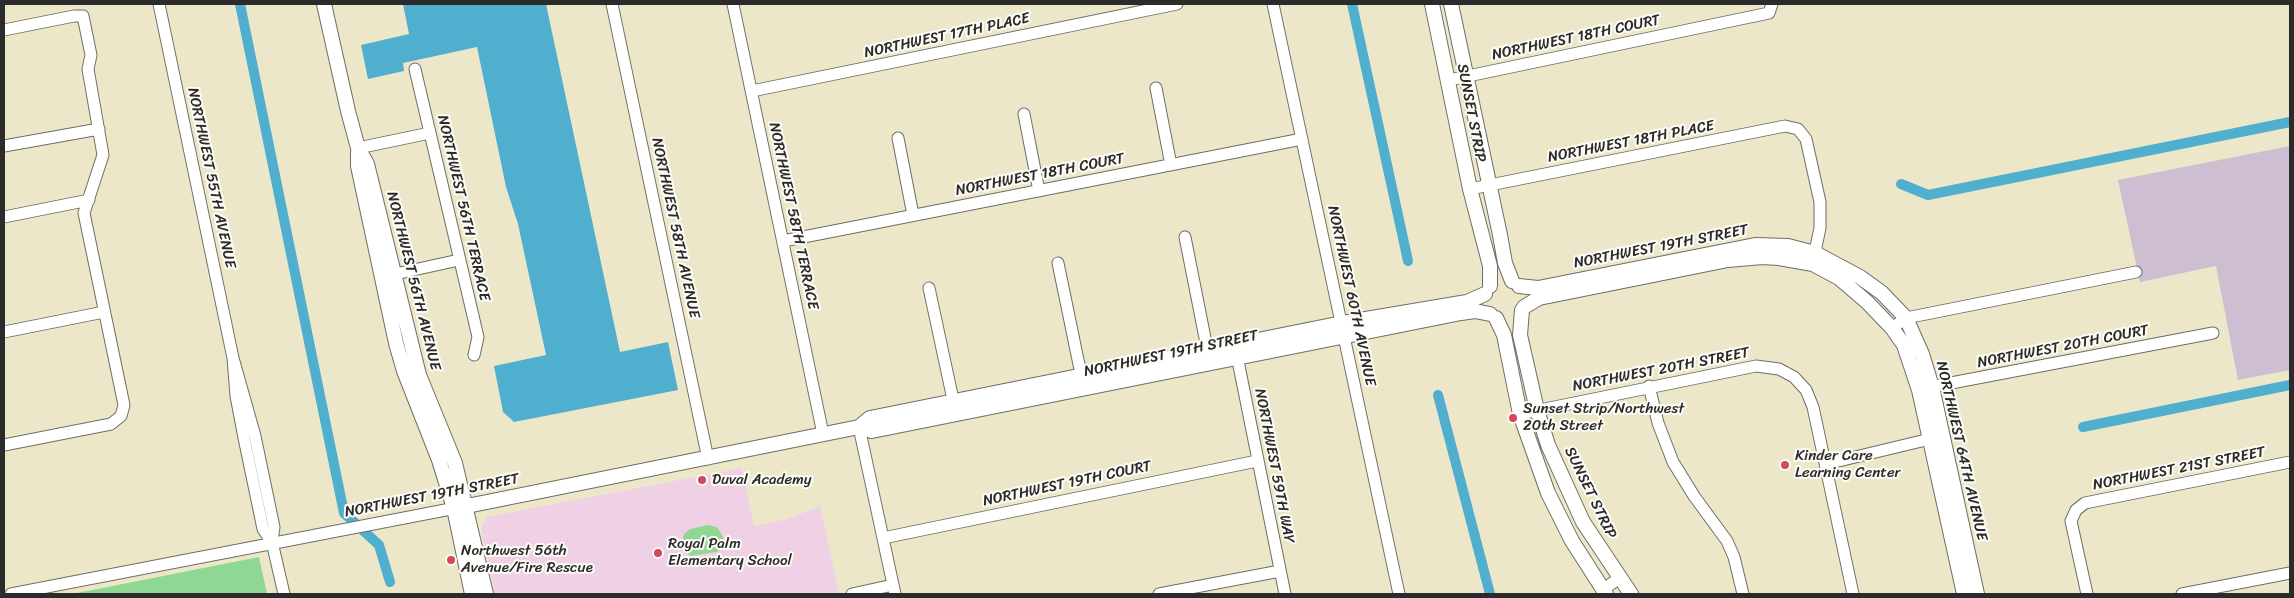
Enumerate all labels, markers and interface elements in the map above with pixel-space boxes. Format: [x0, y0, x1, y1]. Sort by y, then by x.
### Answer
street label: NORTHWEST 17TH PLACE [863, 10, 1031, 62]
street label: NORTHWEST 18TH COURT [1490, 11, 1662, 65]
street label: SUNSET STRIP [1453, 62, 1489, 164]
street label: NORTHWEST 55TH AVENUE [183, 86, 239, 270]
street label: NORTHWEST 56TH TERRACE [433, 113, 493, 303]
street label: NORTHWEST 18TH PLACE [1546, 117, 1716, 167]
street label: NORTHWEST 58TH TERRACE [764, 121, 822, 311]
street label: NORTHWEST 58TH AVENUE [647, 136, 703, 320]
street label: NORTHWEST 18TH COURT [954, 150, 1126, 200]
street label: NORTHWEST 56TH AVENUE [382, 190, 444, 372]
street label: NORTHWEST 60TH AVENUE [1323, 204, 1379, 388]
street label: NORTHWEST 19TH STREET [1572, 221, 1750, 273]
street label: NORTHWEST 20TH COURT [1976, 322, 2150, 372]
street label: NORTHWEST 19TH STREET [1082, 327, 1260, 381]
street label: NORTHWEST 20TH STREET [1571, 344, 1751, 396]
street label: NORTHWEST 64TH AVENUE [1932, 359, 1990, 543]
street label: NORTHWEST 59TH WAY [1250, 387, 1298, 545]
place label: Sunset Strip/Northwest 20th Street [1523, 400, 1684, 435]
marker: Sunset Strip/Northwest 20th Street [1507, 412, 1519, 424]
street label: NORTHWEST 21ST STREET [2091, 443, 2267, 495]
street label: SUNSET STRIP [1560, 444, 1620, 542]
place label: Kinder Care Learning Center [1795, 447, 1901, 482]
street label: NORTHWEST 19TH COURT [981, 457, 1153, 511]
marker: Kinder Care Learning Center [1779, 459, 1791, 471]
street label: NORTHWEST 19TH STREET [343, 470, 521, 522]
place label: Duval Academy [712, 471, 811, 489]
marker: Duval Academy [696, 474, 708, 486]
place label: Royal Palm Elementary School [668, 535, 792, 570]
place label: Northwest 56th Avenue/Fire Rescue [461, 542, 593, 577]
marker: Royal Palm Elementary School [652, 547, 664, 559]
marker: Northwest 56th Avenue/Fire Rescue [445, 554, 457, 566]

